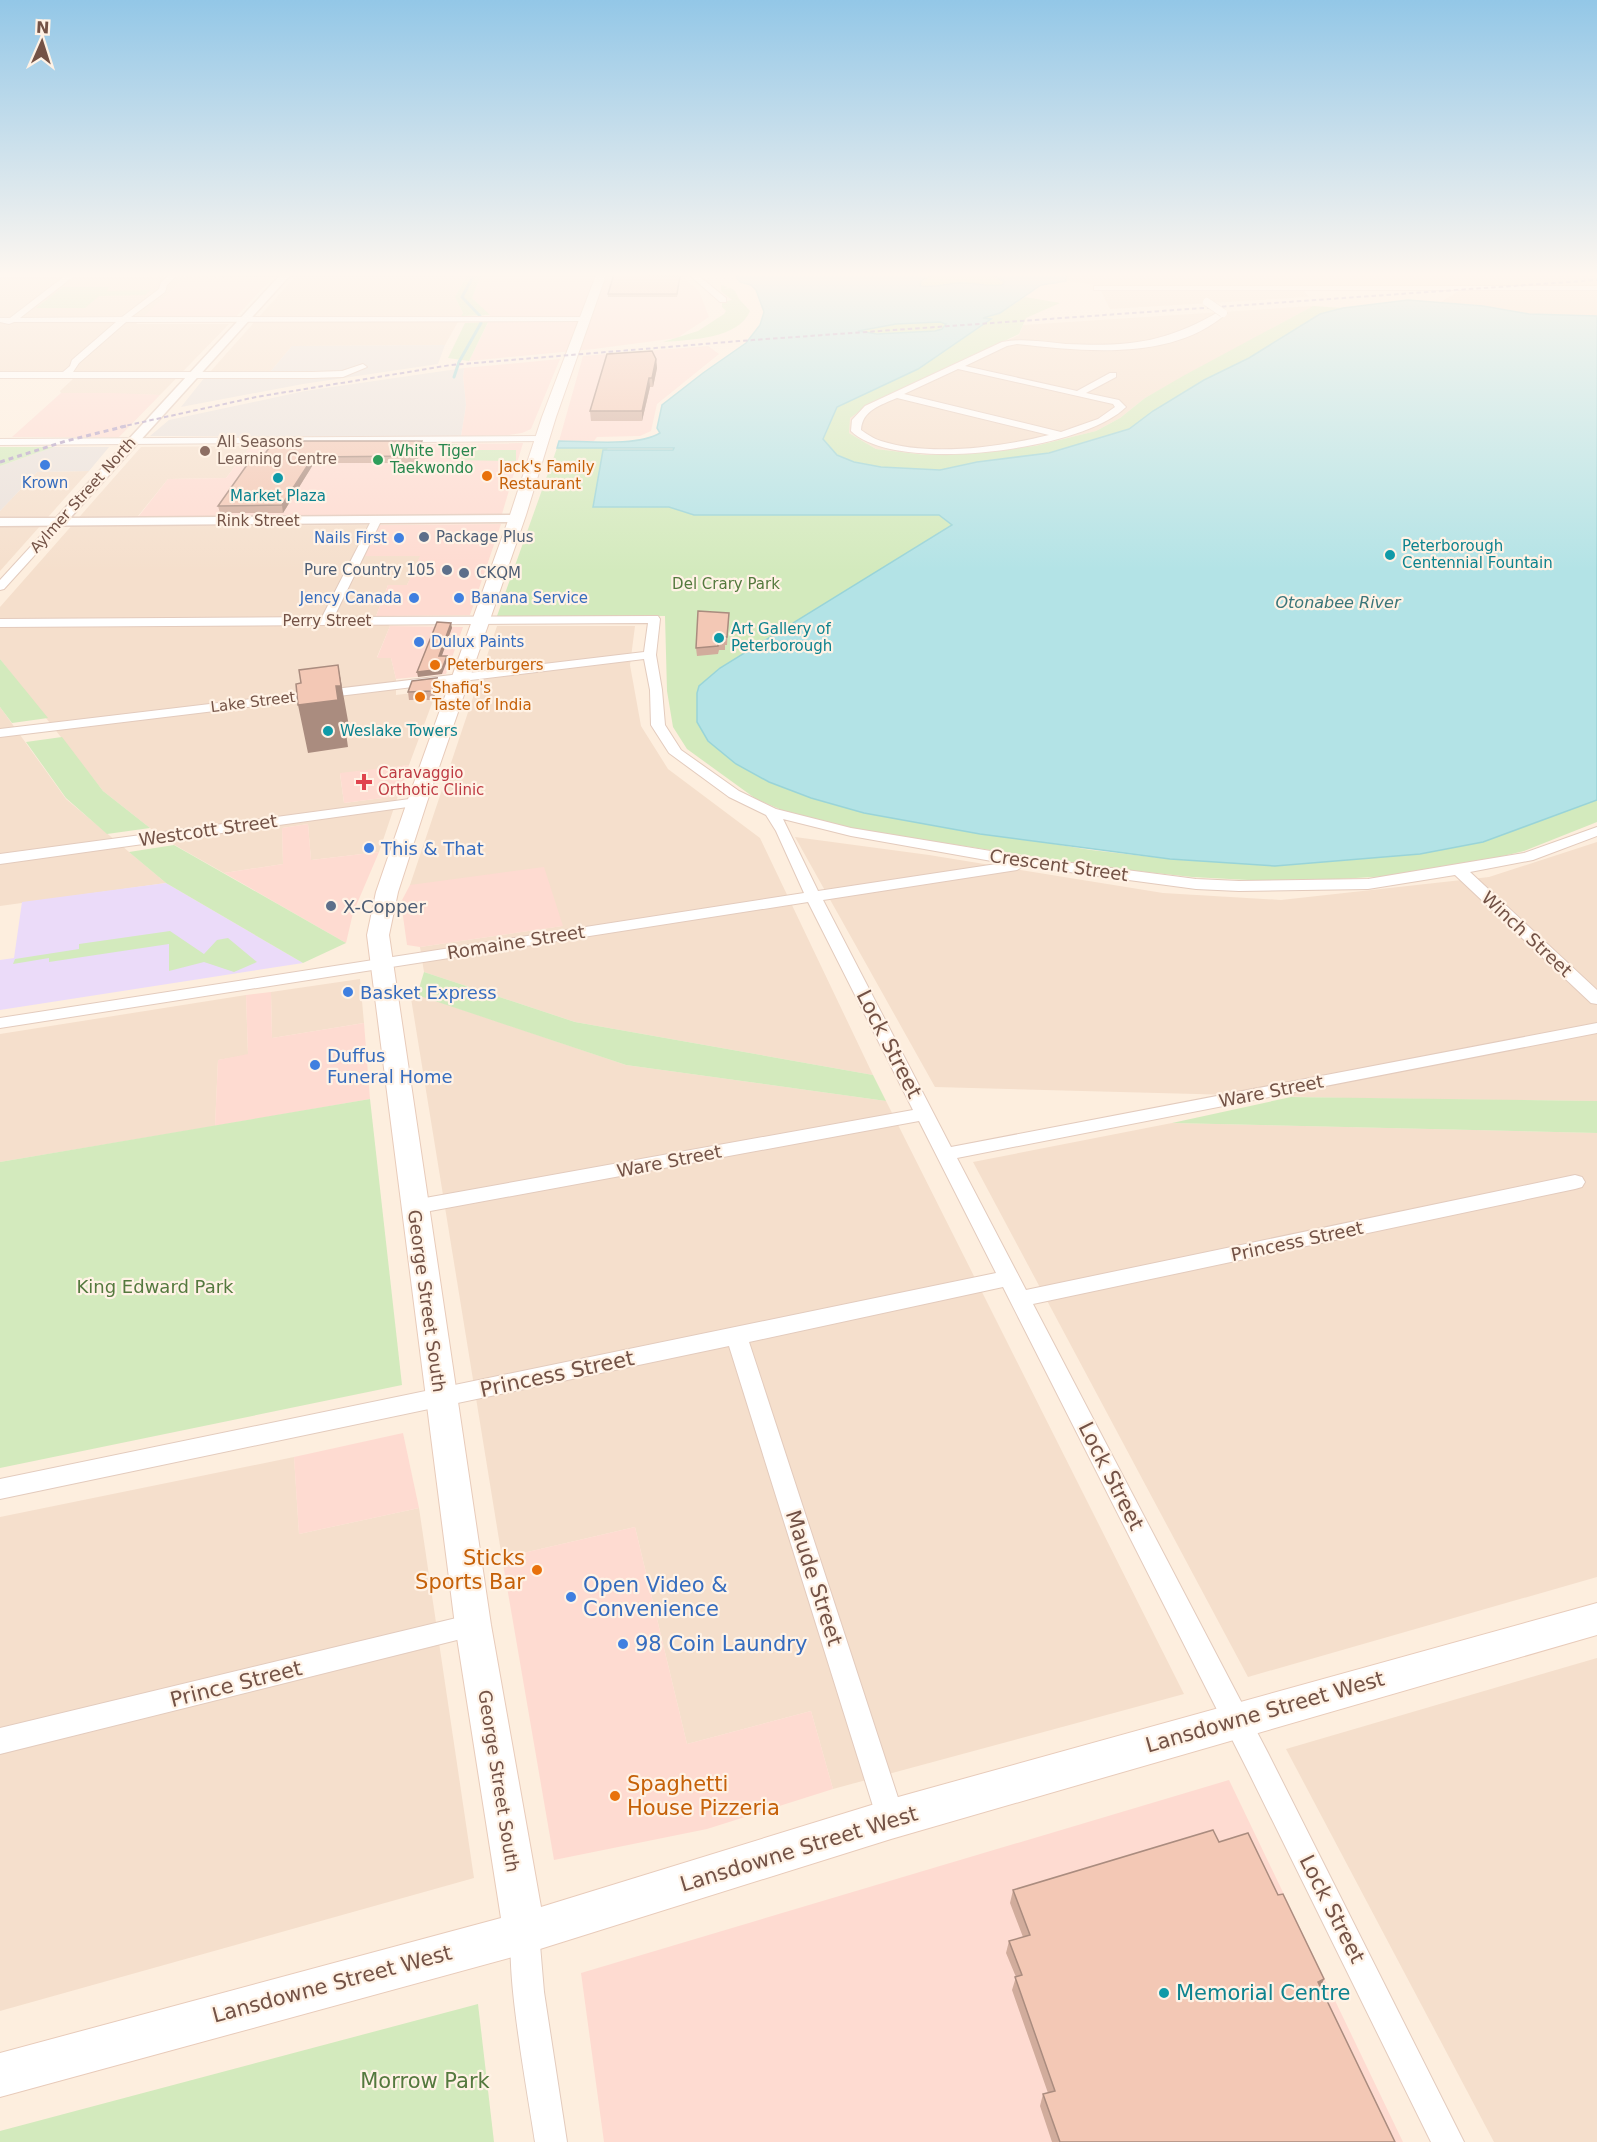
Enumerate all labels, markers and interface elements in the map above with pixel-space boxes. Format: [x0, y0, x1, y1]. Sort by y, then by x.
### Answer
north arrow [12, 12, 72, 72]
text: N [36, 18, 50, 37]
street label: Aylmer Street North [26, 433, 140, 557]
place label: All Seasons Learning Centre [217, 433, 337, 468]
place label: White Tiger Taekwondo [389, 442, 477, 477]
marker: All Seasons Learning Centre [198, 444, 212, 458]
marker: White Tiger Taekwondo [371, 453, 385, 467]
marker: Krown [38, 458, 52, 472]
place label: Jack's Family Restaurant [498, 458, 595, 493]
marker: Jack's Family Restaurant [480, 469, 494, 483]
marker: Market Plaza [271, 471, 285, 485]
place label: Krown [22, 474, 68, 492]
place label: Market Plaza [230, 487, 326, 505]
street label: Rink Street [216, 512, 300, 530]
place label: Package Plus [436, 528, 534, 546]
place label: Nails First [314, 529, 387, 547]
marker: Package Plus [417, 530, 431, 544]
marker: Nails First [392, 531, 406, 545]
place label: Peterborough Centennial Fountain [1402, 537, 1553, 572]
marker: Peterborough Centennial Fountain [1383, 548, 1397, 562]
place label: Pure Country 105 [304, 561, 435, 579]
marker: Pure Country 105 [440, 563, 454, 577]
place label: CKQM [476, 564, 521, 582]
marker: CKQM [457, 566, 471, 580]
park label: Del Crary Park [672, 575, 780, 593]
place label: Jency Canada [299, 589, 402, 607]
place label: Banana Service [471, 589, 588, 607]
marker: Jency Canada [407, 591, 421, 605]
marker: Banana Service [452, 591, 466, 605]
water label: Otonabee River [1276, 593, 1402, 612]
street label: Perry Street [282, 612, 372, 630]
place label: Art Gallery of Peterborough [731, 620, 832, 655]
marker: Art Gallery of Peterborough [712, 631, 726, 645]
place label: Dulux Paints [431, 633, 524, 651]
marker: Dulux Paints [412, 635, 426, 649]
place label: Peterburgers [447, 656, 544, 674]
marker: Peterburgers [428, 658, 442, 672]
place label: Shafiq's Taste of India [431, 679, 532, 714]
street label: Lake Street [210, 688, 297, 716]
marker: Shafiq's Taste of India [413, 690, 427, 704]
place label: Weslake Towers [340, 722, 458, 740]
marker: Weslake Towers [321, 724, 335, 738]
place label: Caravaggio Orthotic Clinic [378, 764, 484, 799]
marker: Caravaggio Orthotic Clinic [355, 773, 373, 791]
street label: Westcott Street [137, 810, 279, 850]
place label: This & That [380, 838, 484, 859]
marker: This & That [362, 841, 376, 855]
street label: Crescent Street [988, 845, 1130, 885]
street label: Winch Street [1478, 887, 1576, 981]
place label: X-Copper [343, 896, 426, 917]
marker: X-Copper [324, 899, 338, 913]
street label: Romaine Street [446, 921, 586, 963]
place label: Basket Express [360, 982, 497, 1003]
marker: Basket Express [341, 985, 355, 999]
street label: Lock Street [851, 986, 927, 1102]
place label: Duffus Funeral Home [327, 1045, 453, 1087]
marker: Duffus Funeral Home [308, 1058, 322, 1072]
street label: Ware Street [1217, 1071, 1325, 1111]
street label: Ware Street [615, 1141, 723, 1181]
street label: George Street South [404, 1208, 450, 1394]
street label: Princess Street [1229, 1217, 1365, 1265]
park label: King Edward Park [76, 1276, 234, 1297]
street label: Princess Street [478, 1346, 636, 1402]
street label: Lock Street [1073, 1418, 1149, 1534]
street label: Maude Street [781, 1507, 847, 1649]
place label: Sticks Sports Bar [415, 1546, 525, 1594]
marker: Sticks Sports Bar [530, 1563, 544, 1577]
place label: Open Video & Convenience [583, 1573, 728, 1621]
marker: Open Video & Convenience [564, 1590, 578, 1604]
place label: 98 Coin Laundry [635, 1632, 807, 1656]
marker: 98 Coin Laundry [616, 1637, 630, 1651]
street label: Prince Street [168, 1656, 304, 1712]
street label: Lansdowne Street West [1143, 1666, 1387, 1758]
street label: George Street South [474, 1688, 524, 1874]
place label: Spaghetti House Pizzeria [627, 1772, 780, 1820]
marker: Spaghetti House Pizzeria [608, 1789, 622, 1803]
street label: Lansdowne Street West [677, 1801, 921, 1897]
street label: Lock Street [1294, 1851, 1370, 1967]
street label: Lansdowne Street West [210, 1940, 454, 2028]
place label: Memorial Centre [1176, 1981, 1350, 2005]
marker: Memorial Centre [1157, 1986, 1171, 2000]
park label: Morrow Park [360, 2069, 491, 2093]

